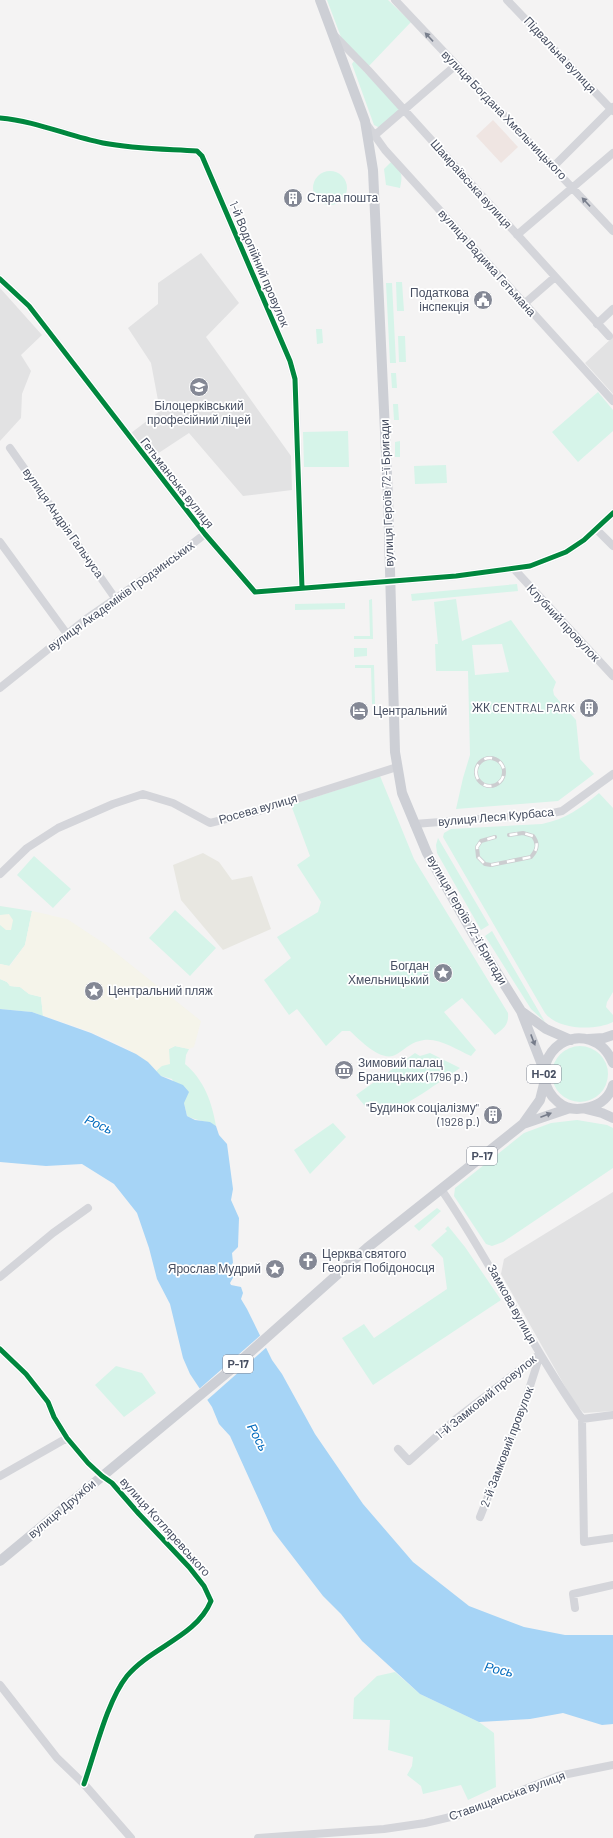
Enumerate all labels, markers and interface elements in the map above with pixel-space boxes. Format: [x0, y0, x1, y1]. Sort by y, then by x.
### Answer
street label: Підвальна вулиця [521, 13, 600, 96]
one-way arrow [425, 32, 434, 42]
street label: вулиця Богдана Хмельницького [438, 47, 570, 183]
street label: Шамраївська вулиця [427, 136, 515, 231]
building icon: Стара пошта [282, 187, 304, 209]
place label: Стара пошта [307, 190, 379, 205]
one-way arrow [581, 197, 591, 207]
street label: 1-й Водопійний провулок [226, 199, 293, 330]
street label: вулиця Вадима Гетьмана [435, 206, 540, 320]
place label: Податкова інспекція [410, 285, 469, 314]
public building icon: Податкова інспекція [472, 289, 494, 311]
school or university icon: Білоцерківський професійний ліцей [188, 376, 210, 398]
place label: Білоцерківський професійний ліцей [147, 398, 251, 427]
street label: вулиця Героїв 72-ї Бригади [376, 419, 397, 567]
street label: Гетьманська вулиця [137, 434, 217, 531]
street label: вулиця Андрія Гальчуса [20, 465, 107, 581]
street label: вулиця Академіків Гродзинських [44, 537, 197, 654]
street label: Клубний провулок [524, 581, 604, 665]
building icon: ЖК CENTRAL PARK [578, 697, 600, 719]
hotel icon: Центральний [348, 700, 370, 722]
place label: ЖК CENTRAL PARK [472, 700, 576, 714]
place label: Центральний [373, 703, 447, 718]
street label: Росева вулиця [217, 790, 299, 827]
street label: вулиця Леся Курбаса [437, 804, 555, 829]
street label: вулиця Героїв 72-ї Бригади [424, 852, 511, 987]
place label: Богдан Хмельницький [348, 958, 429, 987]
place icon: Богдан Хмельницький [432, 962, 454, 984]
place icon: Центральний пляж [83, 980, 105, 1002]
place label: Центральний пляж [108, 983, 213, 998]
one-way arrow [531, 1035, 537, 1047]
place label: Зимовий палац Браницьких (1796 р.) [358, 1055, 468, 1084]
museum icon: Зимовий палац Браницьких (1796 р.) [333, 1059, 355, 1081]
road number: Н-02 [527, 1065, 561, 1083]
place label: "Будинок соціалізму" (1928 р.) [366, 1100, 480, 1129]
building icon: "Будинок соціалізму" (1928 р.) [482, 1104, 504, 1126]
water label: Рось [82, 1111, 116, 1137]
one-way arrow [541, 1112, 553, 1118]
road number: Р-17 [467, 1147, 497, 1165]
place label: Церква святого Георгія Побідоносця [322, 1246, 435, 1275]
church icon: Церква святого Георгія Побідоносця [297, 1250, 319, 1272]
place icon: Ярослав Мудрий [264, 1258, 286, 1280]
place label: Ярослав Мудрий [168, 1261, 261, 1276]
street label: Замкова вулиця [484, 1261, 540, 1346]
street label: 1-й Замковий провулок [432, 1351, 540, 1442]
road number: Р-17 [223, 1355, 253, 1373]
street label: 2-й Замковий провулок [477, 1384, 537, 1509]
water label: Рось [244, 1420, 272, 1454]
street label: вулиця Котляревського [117, 1474, 214, 1580]
street label: вулиця Дружби [25, 1476, 99, 1541]
water label: Рось [483, 1658, 515, 1680]
street label: Ставищанська вулиця [447, 1767, 567, 1824]

